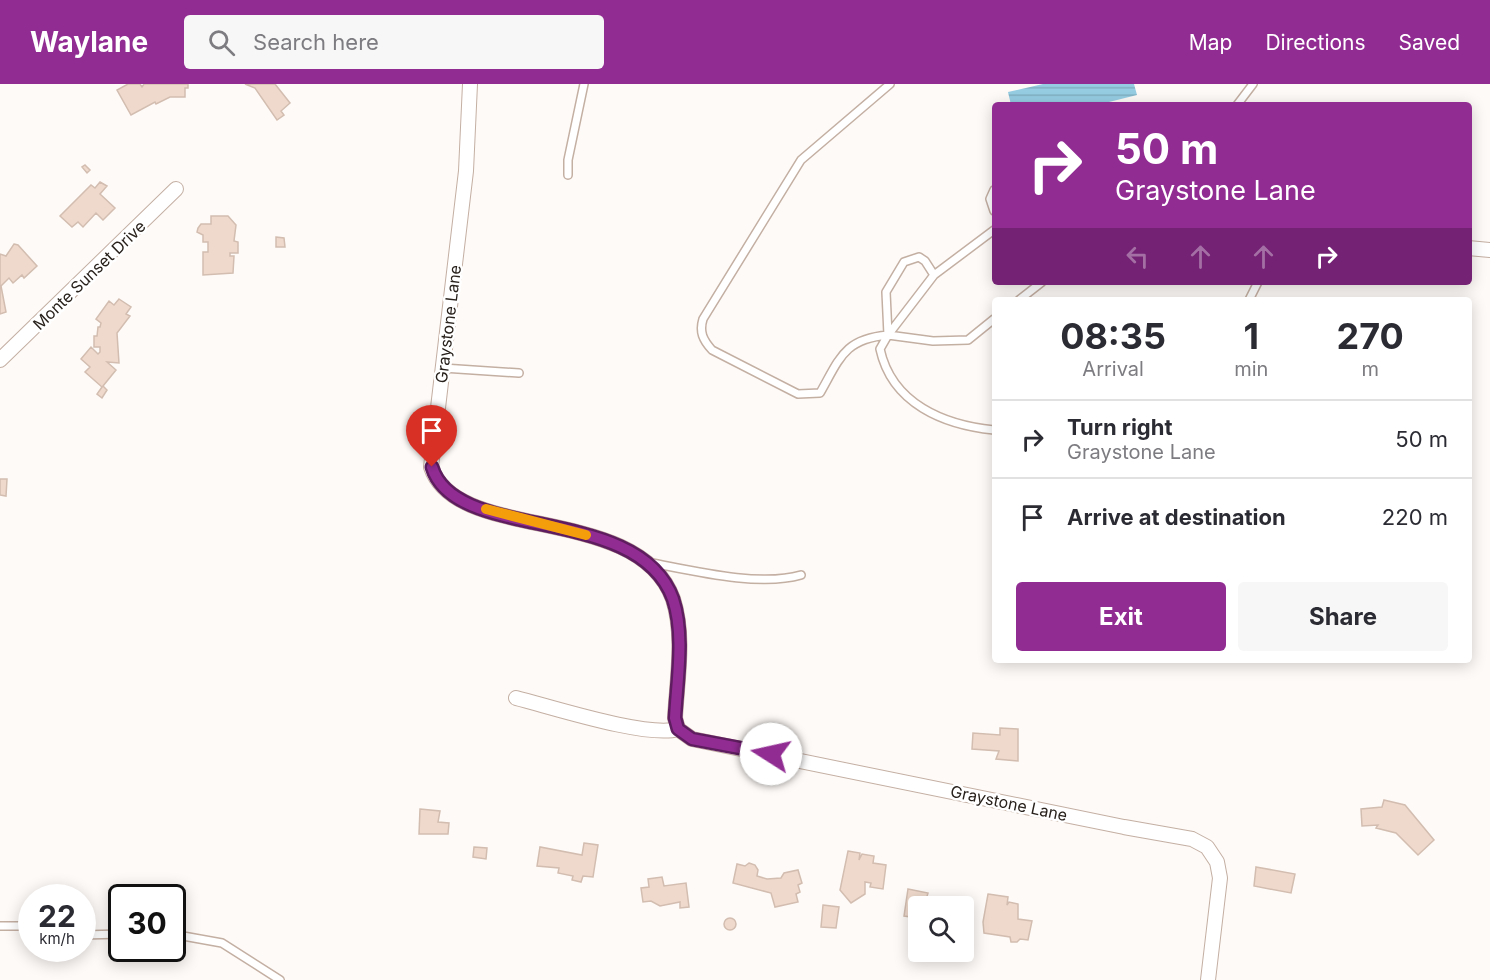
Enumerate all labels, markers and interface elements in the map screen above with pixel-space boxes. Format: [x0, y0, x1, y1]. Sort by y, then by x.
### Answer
search box [184, 15, 604, 69]
text: Waylane [30, 25, 148, 59]
icon: search [205, 26, 238, 59]
text: Search here [253, 29, 379, 55]
text: Map [1189, 30, 1232, 55]
text: Directions [1265, 30, 1366, 55]
text: Saved [1399, 30, 1460, 55]
text: 50 m [1115, 123, 1218, 174]
icon: right [1016, 126, 1094, 204]
text: Graystone Lane [1115, 174, 1316, 207]
street label: Monte Sunset Drive [29, 216, 149, 334]
icon: left [1121, 240, 1154, 273]
icon: ahead [1184, 240, 1217, 273]
icon: ahead [1247, 240, 1280, 273]
icon: right [1310, 240, 1343, 273]
street label: Graystone Lane [431, 264, 465, 384]
text: 08:35 [1060, 314, 1166, 358]
text: 1 [1244, 314, 1259, 358]
text: 270 [1337, 314, 1404, 358]
text: Arrival [1082, 357, 1144, 381]
text: min [1234, 357, 1268, 381]
text: m [1361, 357, 1379, 381]
pin [406, 405, 457, 467]
icon: arrive [415, 414, 448, 447]
text: Turn right [1067, 414, 1173, 440]
icon: right [1016, 423, 1049, 456]
text: 50 m [1395, 426, 1448, 452]
text: Graystone Lane [1067, 440, 1216, 464]
icon: arrive [1016, 501, 1049, 534]
text: Arrive at destination [1067, 504, 1286, 530]
text: 220 m [1382, 504, 1448, 530]
button: Exit [1016, 582, 1226, 651]
button: Share [1238, 582, 1448, 651]
position arrow [739, 722, 803, 786]
street label: Graystone Lane [949, 781, 1069, 825]
speed limit sign: 30 [108, 884, 186, 962]
map controls [908, 896, 974, 962]
button: search [908, 896, 974, 962]
text: 22 [38, 898, 76, 934]
text: km/h [39, 929, 75, 948]

